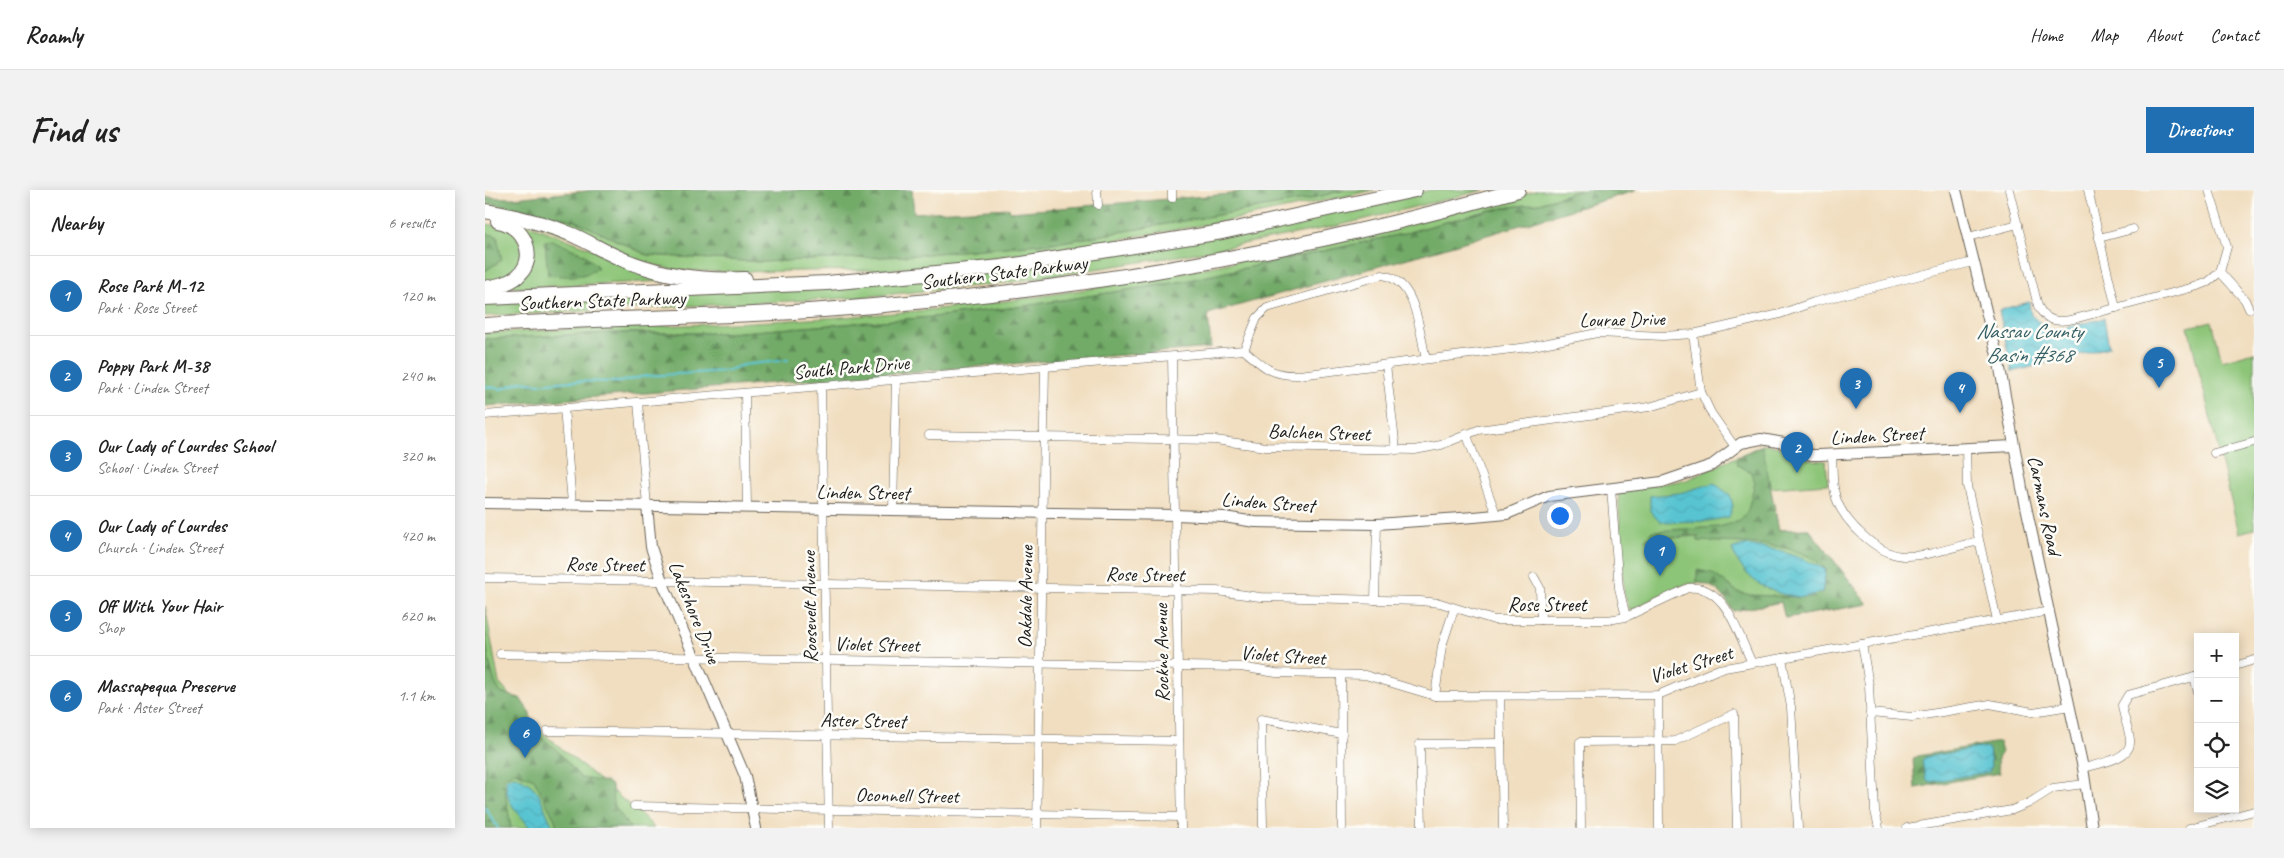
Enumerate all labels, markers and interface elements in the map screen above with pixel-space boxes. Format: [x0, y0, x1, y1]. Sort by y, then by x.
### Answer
text: Roamly [25, 20, 82, 50]
text: Home [2030, 24, 2063, 46]
text: Map [2091, 24, 2118, 46]
text: About [2146, 24, 2182, 46]
text: Contact [2210, 24, 2259, 46]
button: Directions [2146, 107, 2254, 153]
text: Find us [30, 108, 117, 153]
text: Nearby [50, 210, 103, 236]
text: 6 results [388, 213, 435, 233]
street label: Southern State Parkway [920, 250, 1091, 295]
text: Rose Park M-12 [97, 274, 203, 298]
street label: Southern State Parkway [518, 285, 688, 316]
text: 1 [62, 286, 70, 306]
text: 120 m [401, 286, 435, 306]
text: Park · Rose Street [97, 298, 196, 318]
street label: Lourae Drive [1579, 306, 1666, 333]
water label: Nassau County Basin #368 [1976, 318, 2086, 368]
pin: 5 [2143, 347, 2175, 388]
street label: South Park Drive [792, 350, 911, 385]
text: Poppy Park M-38 [97, 354, 209, 378]
text: 2 [62, 366, 70, 386]
text: 240 m [401, 366, 435, 386]
pin: 3 [1840, 368, 1872, 409]
pin: 4 [1944, 372, 1976, 413]
text: Park · Linden Street [97, 378, 208, 398]
street label: Balchen Street [1268, 418, 1373, 447]
street label: Linden Street [1830, 420, 1928, 450]
pin: 2 [1781, 432, 1813, 473]
text: Our Lady of Lourdes School [97, 434, 273, 458]
text: 3 [62, 446, 70, 466]
text: 320 m [401, 446, 435, 466]
street label: Carmans Road [2022, 453, 2068, 560]
text: School · Linden Street [97, 458, 217, 478]
street label: Linden Street [816, 479, 913, 506]
street label: Linden Street [1221, 487, 1319, 518]
your location [1547, 503, 1573, 529]
text: Our Lady of Lourdes [97, 514, 226, 538]
text: 4 [62, 526, 70, 546]
text: 420 m [401, 526, 435, 546]
pin: 1 [1644, 535, 1676, 576]
text: Church · Linden Street [97, 538, 222, 558]
street label: Oakdale Avenue [1012, 544, 1039, 648]
street label: Roosevelt Avenue [796, 549, 823, 663]
street label: Rose Street [565, 551, 647, 578]
street label: Lakeshore Drive [663, 557, 727, 668]
street label: Rose Street [1105, 561, 1187, 588]
street label: Rose Street [1508, 592, 1589, 617]
text: Off With Your Hair [97, 594, 222, 618]
street label: Rockne Avenue [1148, 602, 1175, 702]
text: 5 [63, 606, 69, 626]
text: 620 m [401, 606, 435, 626]
text: Shop [97, 618, 124, 638]
street label: Violet Street [834, 631, 922, 658]
map controls [2194, 633, 2239, 813]
button: + [2194, 633, 2239, 678]
street label: Violet Street [1647, 639, 1738, 689]
street label: Violet Street [1240, 640, 1329, 671]
text: Massapequa Preserve [97, 674, 235, 698]
button: − [2194, 678, 2239, 723]
text: 6 [62, 686, 70, 706]
text: 1.1 km [398, 686, 435, 706]
text: Park · Aster Street [97, 698, 201, 718]
street label: Aster Street [820, 707, 909, 734]
pin: 6 [509, 717, 541, 758]
button: locate [2194, 723, 2239, 768]
button: layers [2194, 768, 2239, 813]
street label: Oconnell Street [855, 782, 961, 809]

